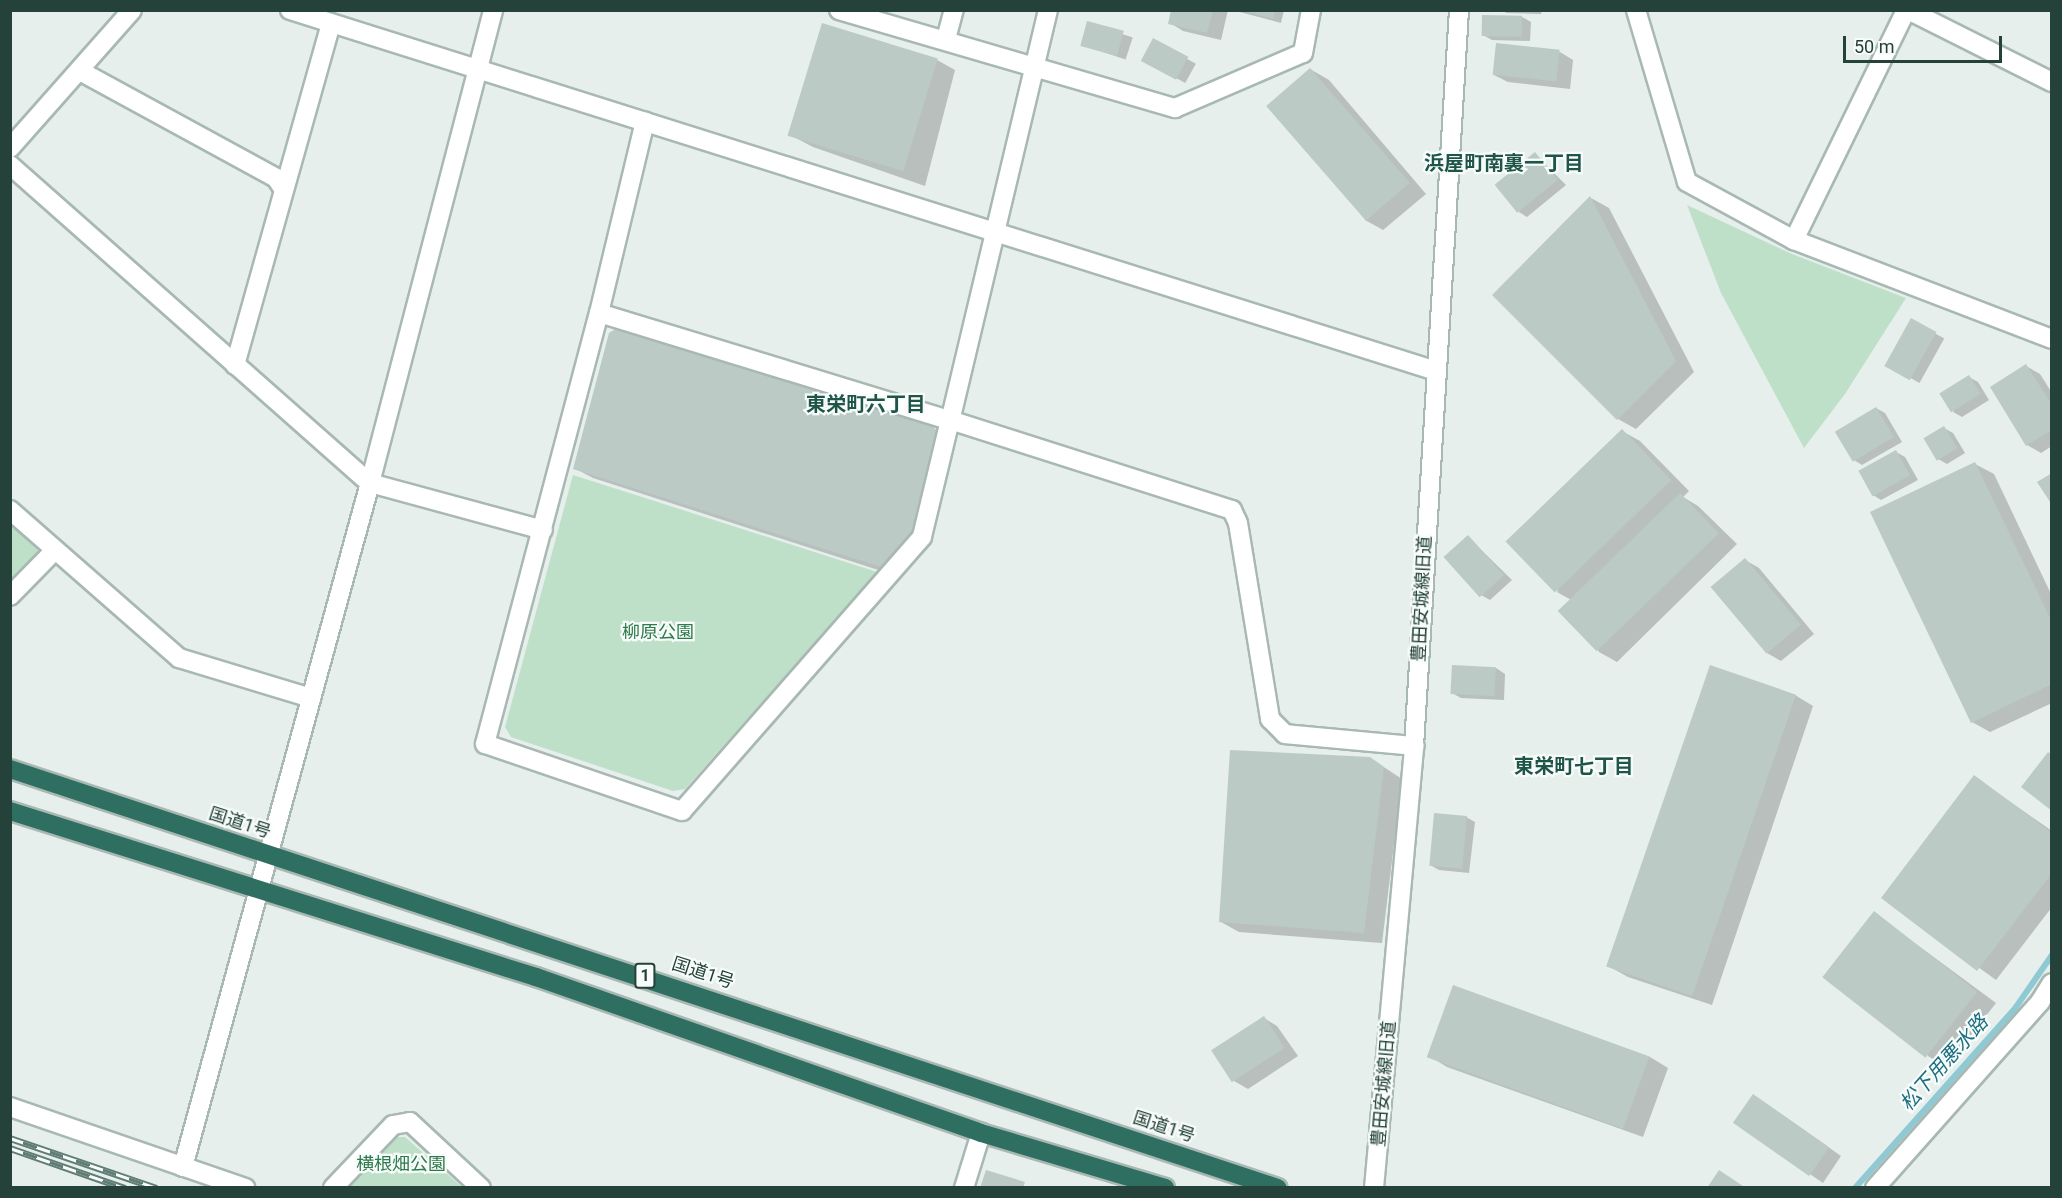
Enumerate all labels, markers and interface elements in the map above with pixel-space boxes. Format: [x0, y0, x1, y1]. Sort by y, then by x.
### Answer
scale bar [1846, 24, 2005, 62]
text: 50 m [1854, 36, 1894, 57]
district label: 浜屋町南裏一丁目 [1424, 151, 1584, 175]
district label: 東栄町六丁目 [806, 392, 926, 416]
street label: 豊田安城線旧道 [1408, 536, 1436, 662]
park label: 柳原公園 [622, 621, 694, 643]
district label: 東栄町七丁目 [1514, 754, 1634, 778]
street label: 国道1号 [206, 803, 274, 843]
street label: 国道1号 [669, 953, 737, 993]
road number: 1 [633, 963, 657, 989]
water label: 松下用悪水路 [1895, 1010, 1993, 1116]
street label: 豊田安城線旧道 [1368, 1020, 1400, 1148]
street label: 国道1号 [1130, 1107, 1198, 1147]
park label: 横根畑公園 [356, 1153, 446, 1175]

